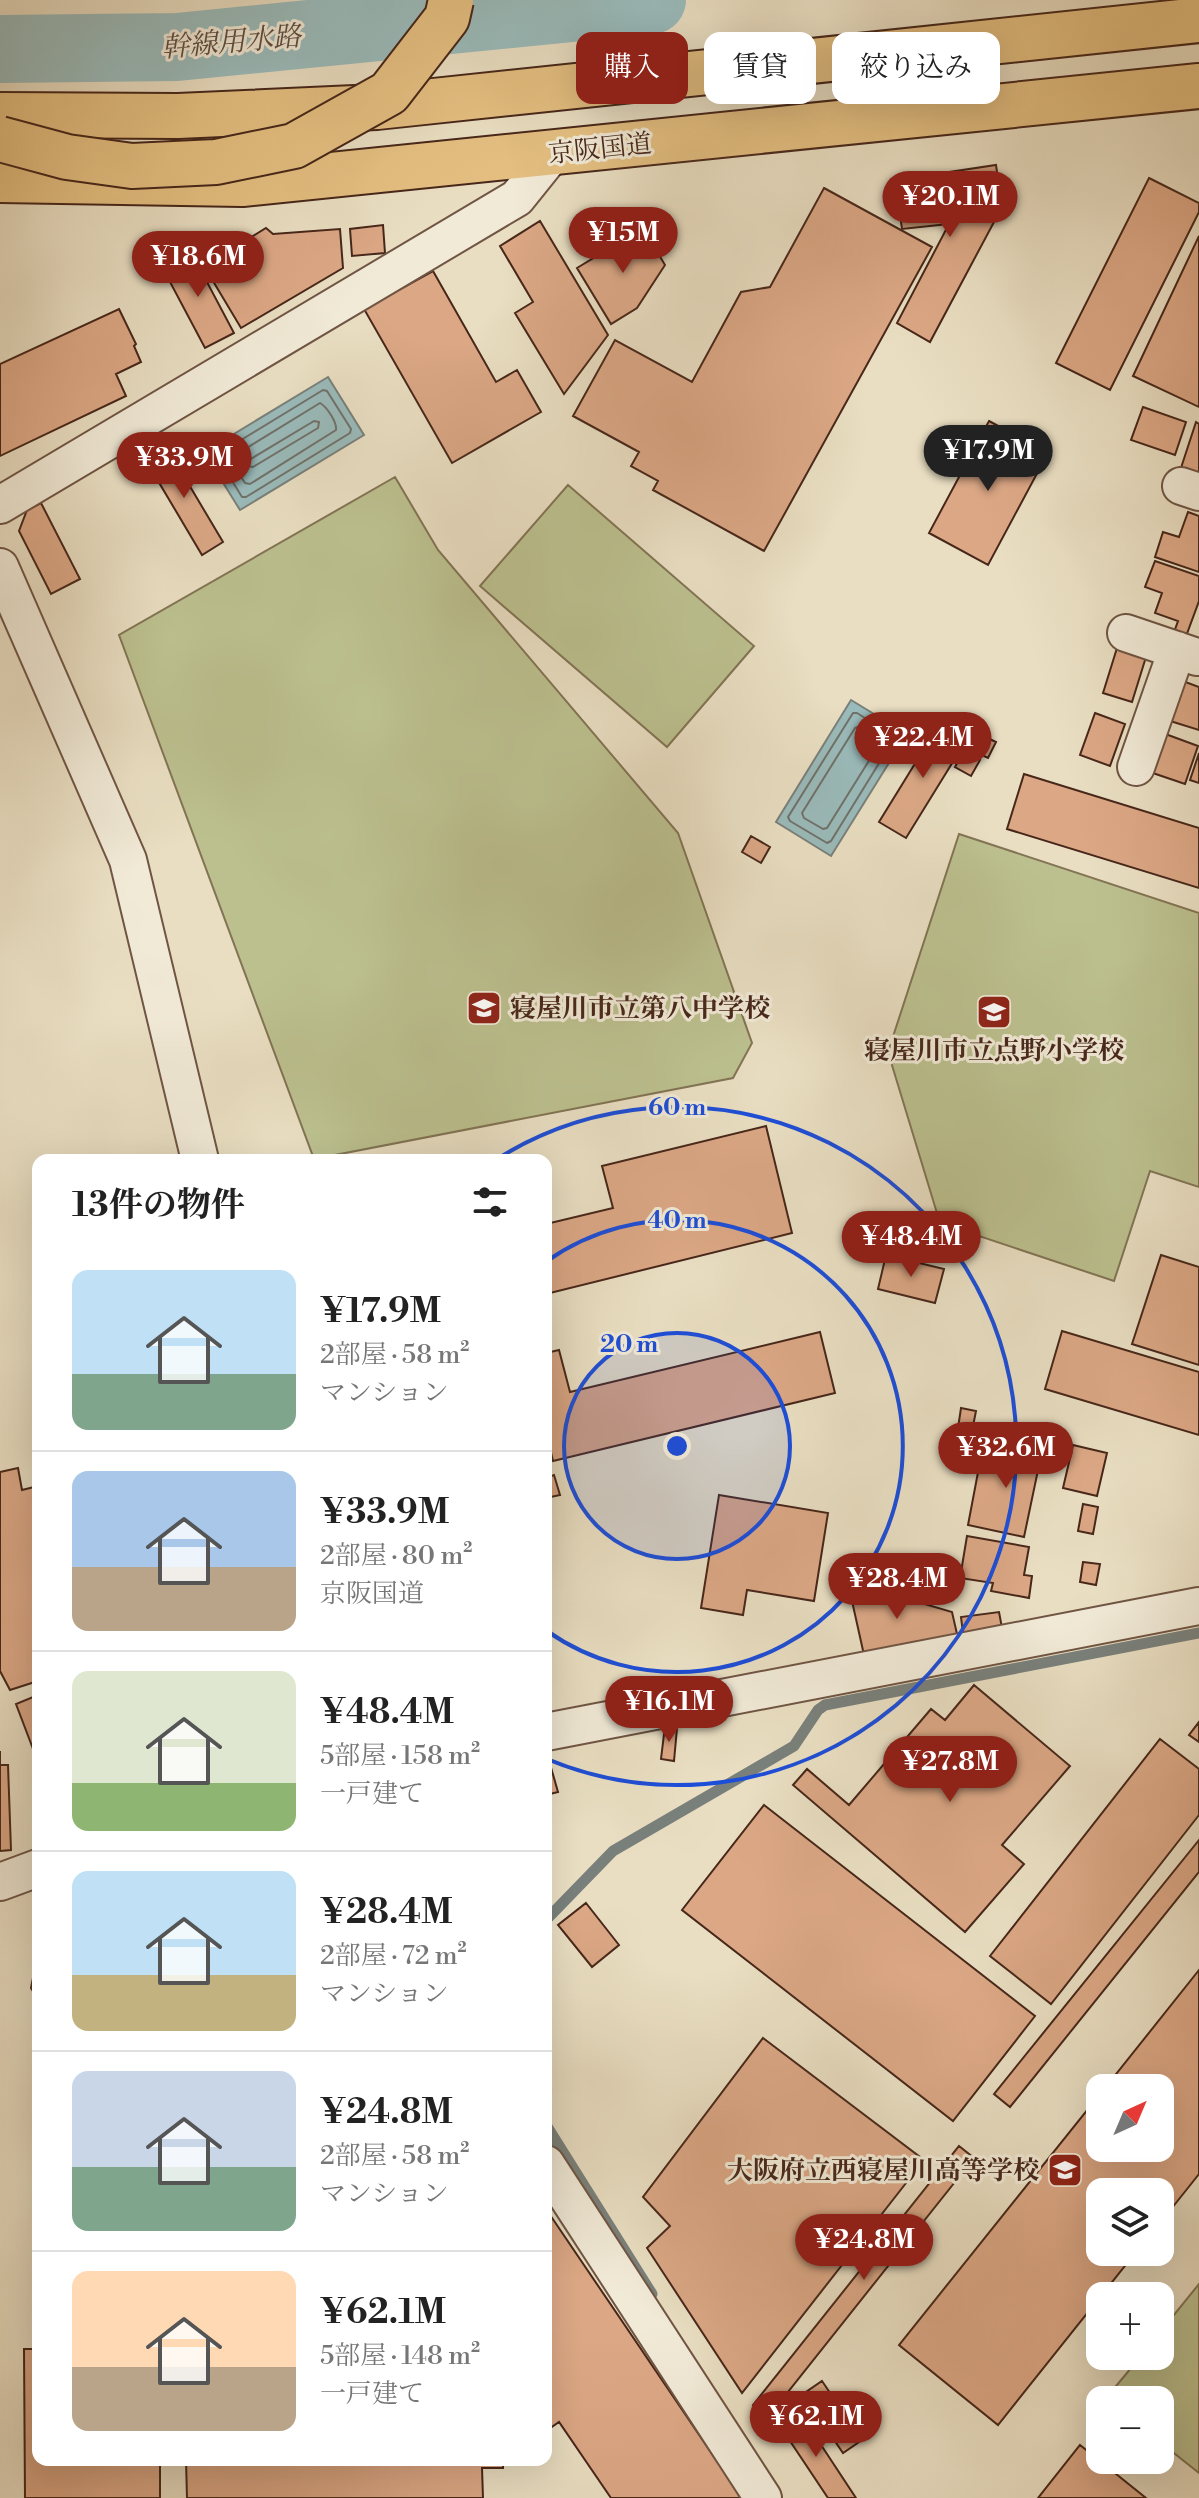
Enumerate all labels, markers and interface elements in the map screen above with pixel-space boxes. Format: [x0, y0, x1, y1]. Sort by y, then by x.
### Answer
water label: 幹線用水路 [160, 19, 304, 66]
chip: 購入 [576, 32, 688, 104]
chip: 賃貸 [704, 32, 816, 104]
chip: 絞り込み [832, 32, 1000, 104]
street label: 京阪国道 [547, 128, 653, 170]
pin: ¥20.1M [885, 171, 1015, 239]
text: ¥20.1M [901, 181, 999, 213]
pin: ¥15M [576, 207, 670, 275]
text: ¥15M [587, 217, 659, 249]
pin: ¥18.6M [133, 231, 263, 299]
text: ¥18.6M [150, 241, 246, 273]
pin: ¥17.9M [923, 425, 1053, 493]
pin: ¥33.9M [119, 432, 249, 500]
text: ¥17.9M [942, 435, 1034, 467]
text: ¥33.9M [135, 442, 233, 474]
pin: ¥22.4M [858, 712, 988, 780]
text: ¥22.4M [872, 722, 974, 754]
school or university icon: 寝屋川市立第八中学校 [465, 989, 503, 1027]
place label: 寝屋川市立第八中学校 [510, 993, 770, 1025]
school or university icon: 寝屋川市立点野小学校 [975, 993, 1013, 1031]
place label: 寝屋川市立点野小学校 [864, 1035, 1124, 1067]
text: 60 m [648, 1093, 706, 1123]
icon: filters [468, 1180, 512, 1224]
text: 13件の物件 [72, 1185, 245, 1227]
text: 40 m [647, 1206, 707, 1236]
pin: ¥48.4M [846, 1211, 976, 1279]
text: ¥48.4M [860, 1221, 962, 1253]
text: ¥17.9M [320, 1291, 441, 1333]
icon: home [136, 1302, 232, 1398]
text: 20 m [600, 1330, 658, 1360]
text: 2部屋 · 58 m² [320, 1339, 469, 1371]
text: マンション [320, 1377, 449, 1409]
pin: ¥32.6M [941, 1422, 1071, 1490]
centre of rings [663, 1432, 691, 1460]
text: ¥32.6M [956, 1432, 1056, 1464]
text: ¥33.9M [320, 1492, 449, 1534]
icon: home [136, 1503, 232, 1599]
text: 2部屋 · 80 m² [320, 1540, 472, 1572]
pin: ¥28.4M [832, 1553, 962, 1621]
text: ¥28.4M [846, 1563, 948, 1595]
text: 京阪国道 [320, 1578, 424, 1610]
pin: ¥16.1M [604, 1676, 734, 1744]
text: ¥16.1M [623, 1686, 715, 1718]
text: ¥48.4M [320, 1692, 454, 1734]
icon: home [136, 1703, 232, 1799]
pin: ¥27.8M [885, 1736, 1015, 1804]
text: 5部屋 · 158 m² [320, 1740, 480, 1772]
text: ¥27.8M [901, 1746, 999, 1778]
text: 一戸建て [320, 1778, 424, 1810]
text: ¥28.4M [320, 1892, 453, 1934]
icon: home [136, 1903, 232, 1999]
text: 2部屋 · 72 m² [320, 1940, 467, 1972]
text: マンション [320, 1978, 449, 2010]
north arrow [1086, 2074, 1174, 2162]
map controls [1086, 2074, 1174, 2474]
text: ¥24.8M [320, 2092, 453, 2134]
icon: home [136, 2103, 232, 2199]
text: 2部屋 · 58 m² [320, 2140, 469, 2172]
school or university icon: 大阪府立西寝屋川高等学校 [1046, 2151, 1084, 2189]
place label: 大阪府立西寝屋川高等学校 [727, 2155, 1039, 2187]
text: マンション [320, 2178, 449, 2210]
button: layers [1086, 2178, 1174, 2266]
pin: ¥24.8M [799, 2214, 929, 2282]
text: ¥24.8M [813, 2224, 915, 2256]
button: + [1086, 2282, 1174, 2370]
text: ¥62.1M [320, 2292, 446, 2334]
icon: home [136, 2303, 232, 2399]
text: 5部屋 · 148 m² [320, 2340, 480, 2372]
text: 一戸建て [320, 2378, 424, 2410]
button: − [1086, 2386, 1174, 2474]
pin: ¥62.1M [751, 2391, 881, 2459]
text: ¥62.1M [768, 2401, 864, 2433]

